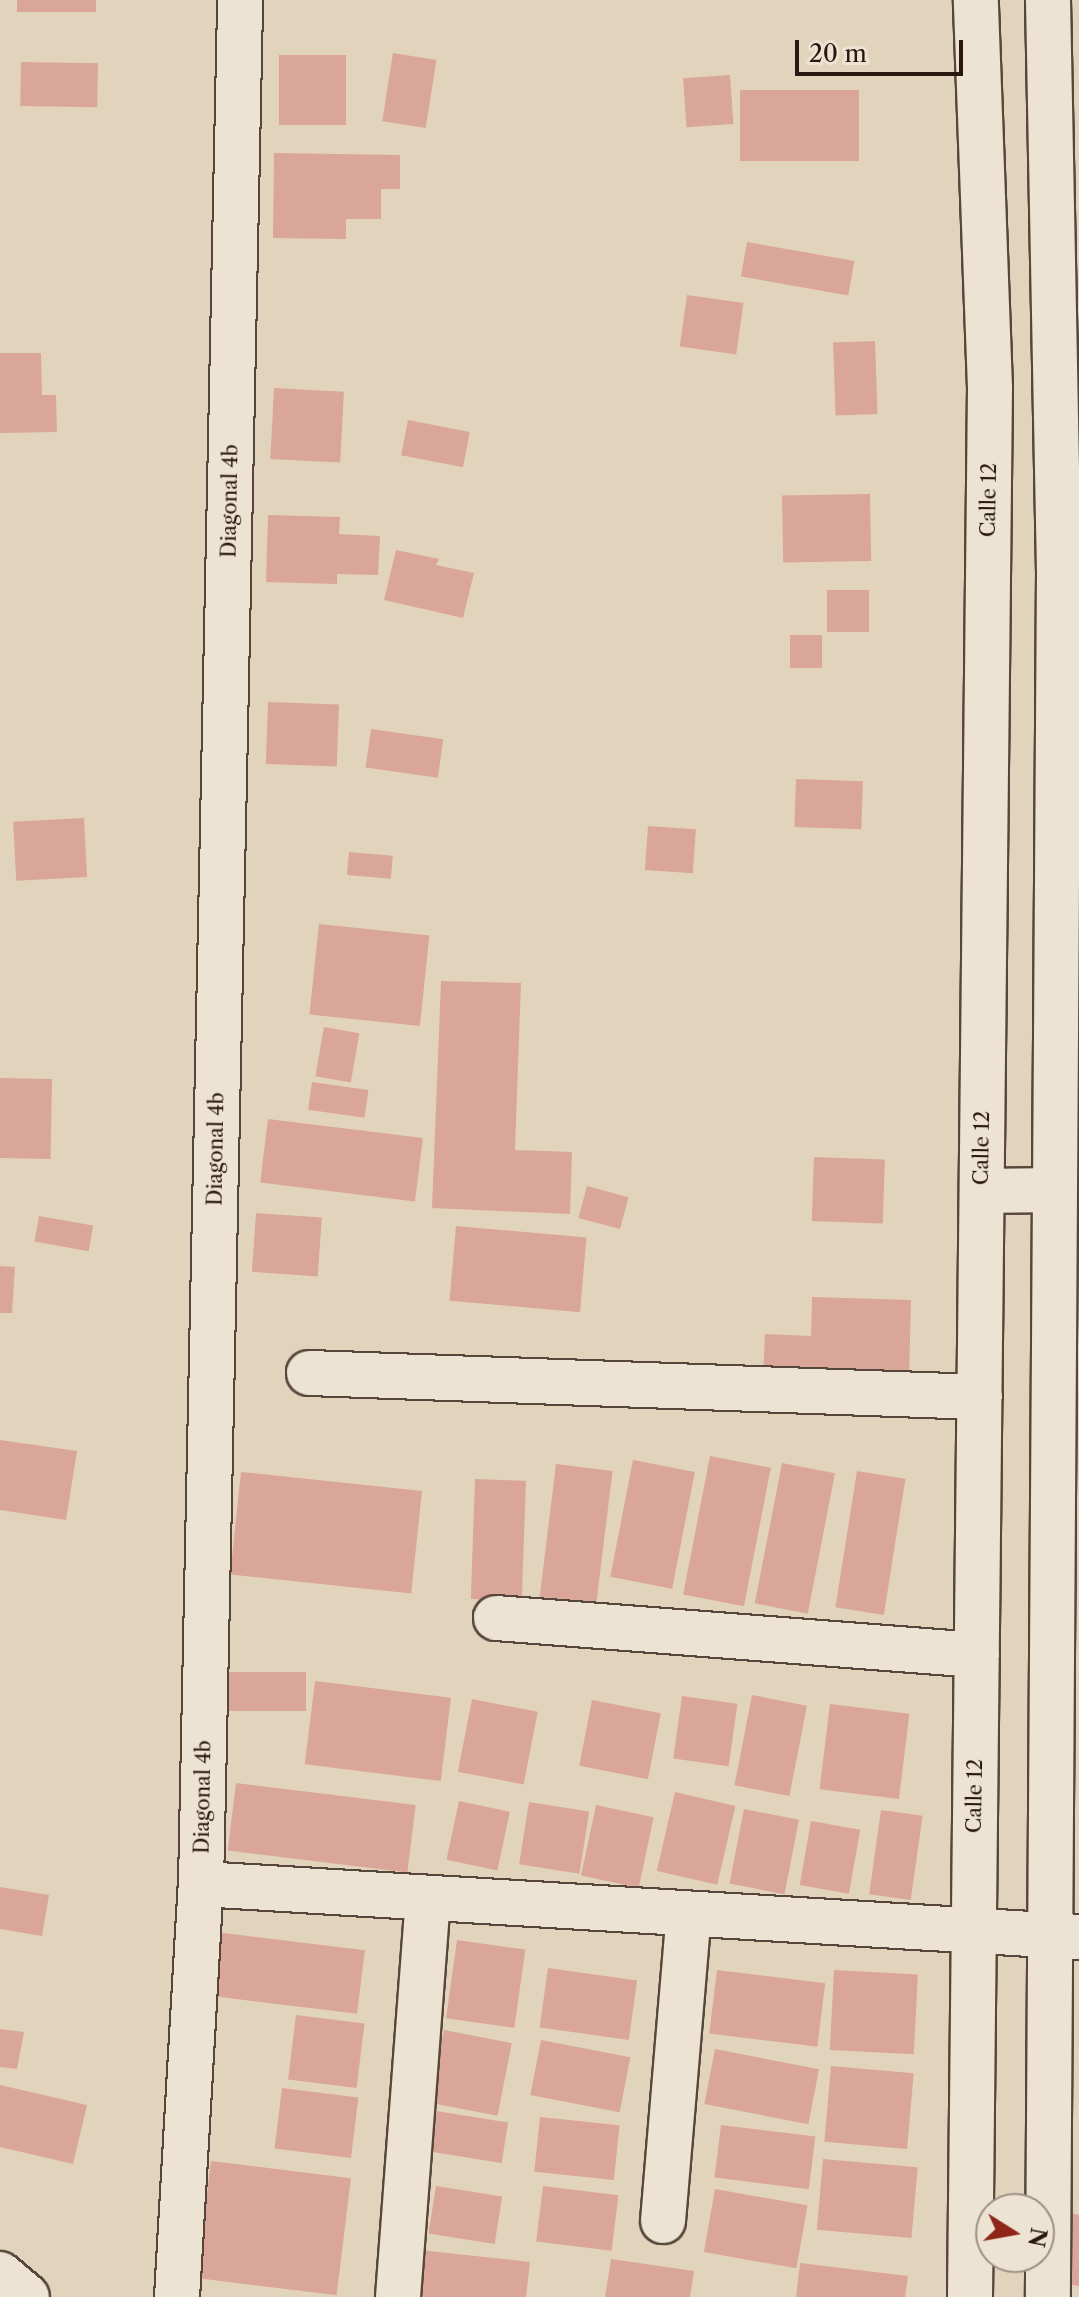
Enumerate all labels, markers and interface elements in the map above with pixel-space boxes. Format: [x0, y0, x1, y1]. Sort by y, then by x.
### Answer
scale bar [799, 24, 967, 74]
text: 20 m [809, 39, 867, 68]
street label: Diagonal 4b [217, 444, 243, 558]
street label: Calle 12 [976, 463, 1002, 537]
street label: Diagonal 4b [203, 1092, 229, 1206]
street label: Calle 12 [969, 1111, 995, 1185]
street label: Diagonal 4b [190, 1740, 216, 1854]
street label: Calle 12 [962, 1759, 988, 1833]
north arrow [975, 2193, 1055, 2273]
text: N [1022, 2225, 1052, 2249]

